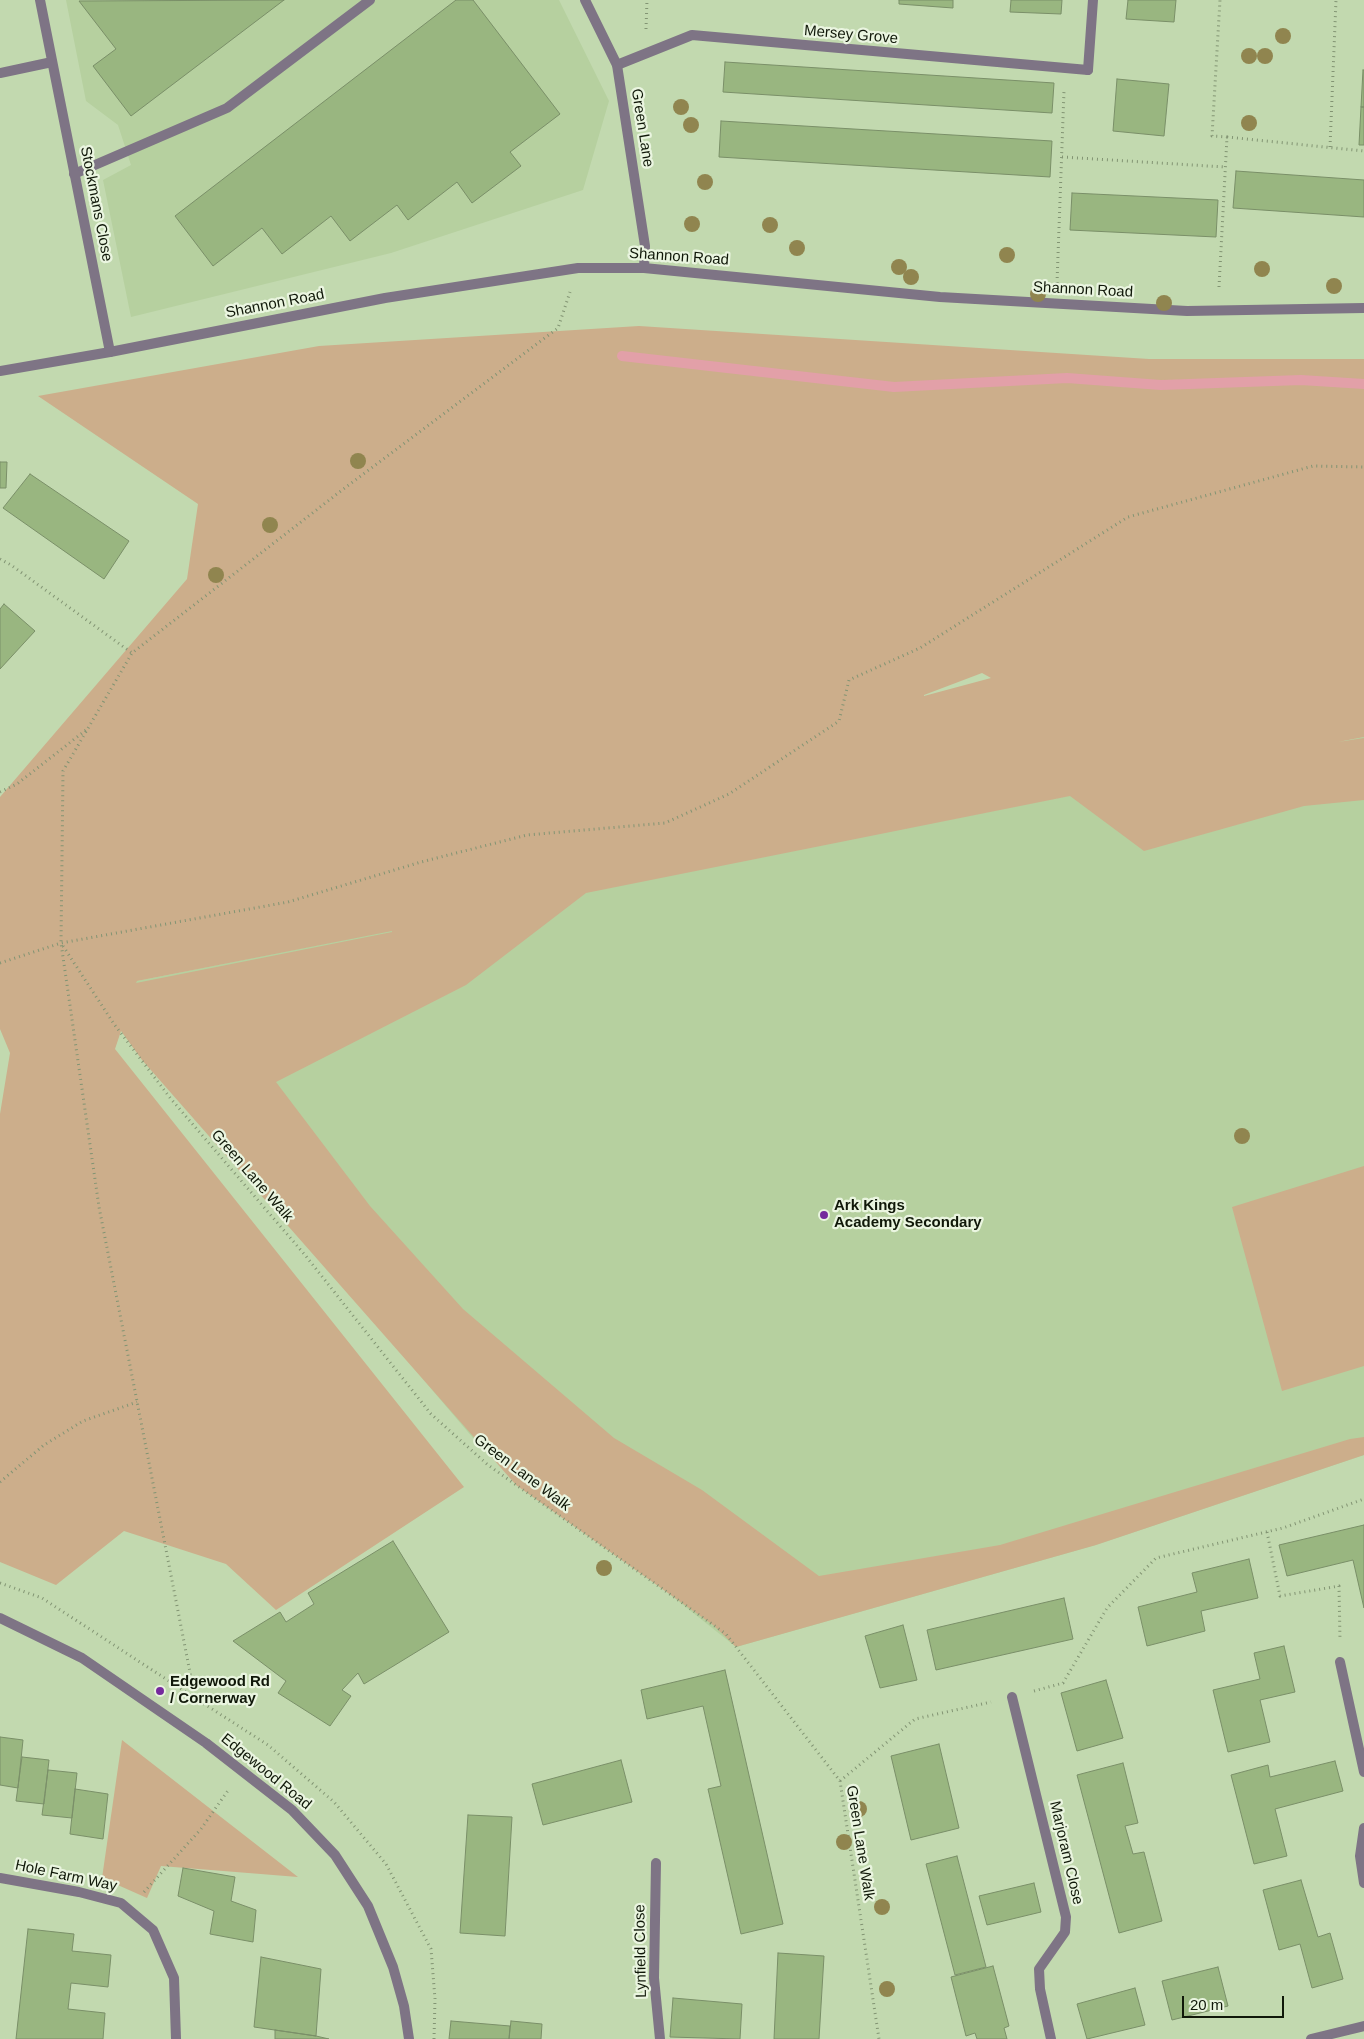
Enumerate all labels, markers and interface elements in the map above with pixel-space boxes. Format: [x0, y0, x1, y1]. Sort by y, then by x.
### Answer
street label: Mersey Grove [803, 22, 899, 48]
street label: Green Lane [627, 87, 657, 169]
street label: Stockmans Close [76, 145, 116, 263]
street label: Shannon Road [628, 245, 730, 269]
street label: Shannon Road [1033, 278, 1133, 302]
street label: Shannon Road [224, 286, 326, 322]
street label: Green Lane Walk [207, 1126, 297, 1226]
place label: Ark Kings Academy Secondary [834, 1197, 982, 1232]
marker: Ark Kings Academy Secondary [818, 1209, 830, 1221]
street label: Green Lane Walk [470, 1431, 574, 1515]
place label: Edgewood Rd / Cornerway [170, 1673, 270, 1708]
marker: Edgewood Rd / Cornerway [154, 1685, 166, 1697]
street label: Edgewood Road [217, 1730, 315, 1814]
street label: Green Lane Walk [842, 1784, 878, 1902]
street label: Marjoram Close [1045, 1799, 1087, 1907]
street label: Hole Farm Way [13, 1856, 119, 1896]
street label: Lynfield Close [631, 1904, 651, 1998]
scale bar [1184, 1986, 1286, 2018]
text: 20 m [1190, 1996, 1223, 2013]

